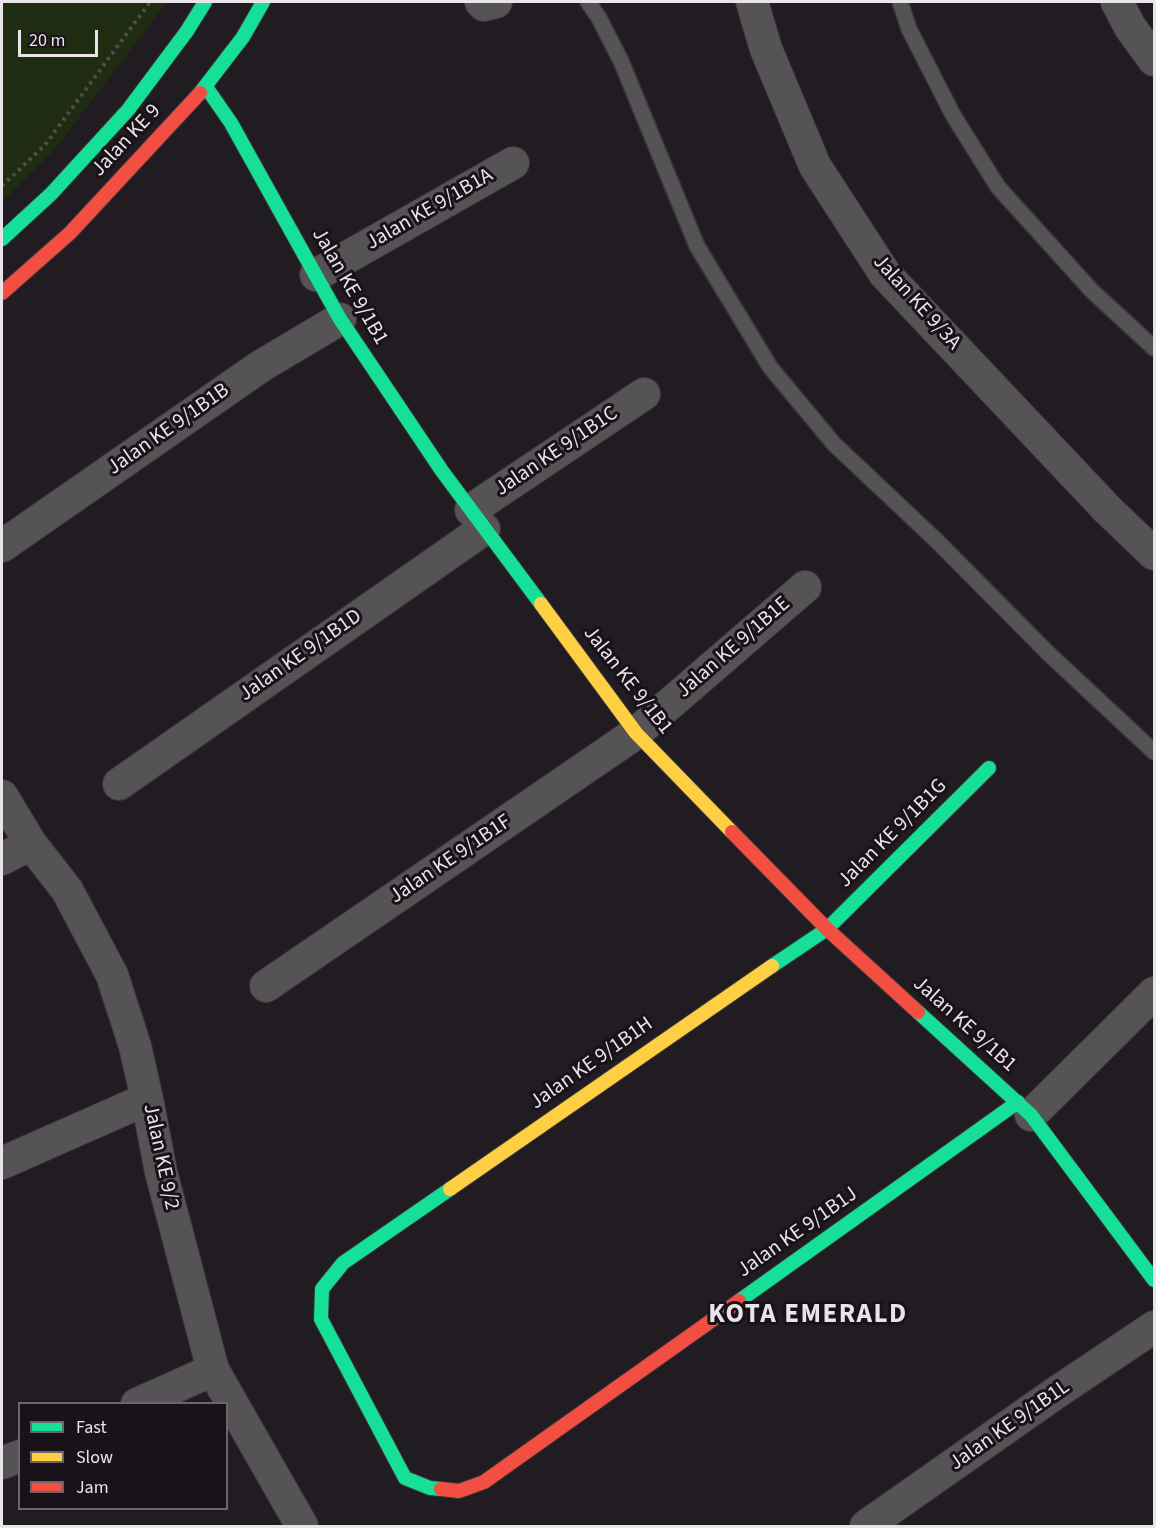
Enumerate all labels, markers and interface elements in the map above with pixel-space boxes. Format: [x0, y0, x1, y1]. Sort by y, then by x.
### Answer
scale bar [21, 18, 100, 56]
text: 20 m [29, 28, 65, 53]
street label: Jalan KE 9 [87, 99, 167, 183]
street label: Jalan KE 9/1B1A [362, 164, 498, 256]
street label: Jalan KE 9/1B1 [305, 224, 393, 350]
street label: Jalan KE 9/3A [867, 250, 965, 356]
street label: Jalan KE 9/1B1B [103, 379, 235, 481]
street label: Jalan KE 9/1B1C [491, 402, 623, 502]
street label: Jalan KE 9/1B1E [672, 592, 796, 704]
street label: Jalan KE 9/1B1D [235, 604, 367, 708]
street label: Jalan KE 9/1B1 [577, 622, 677, 740]
street label: Jalan KE 9/1B1G [833, 774, 953, 894]
street label: Jalan KE 9/1B1F [385, 810, 517, 910]
street label: Jalan KE 9/1B1 [907, 972, 1021, 1078]
street label: Jalan KE 9/1B1H [526, 1012, 658, 1116]
street label: Jalan KE 9/2 [136, 1102, 184, 1212]
street label: Jalan KE 9/1B1J [733, 1182, 863, 1284]
district label: KOTA EMERALD [708, 1300, 908, 1332]
street label: Jalan KE 9/1B1L [945, 1375, 1075, 1477]
legend [18, 1402, 228, 1510]
text: Fast [76, 1415, 107, 1440]
text: Slow [76, 1445, 113, 1470]
text: Jam [76, 1475, 109, 1500]

